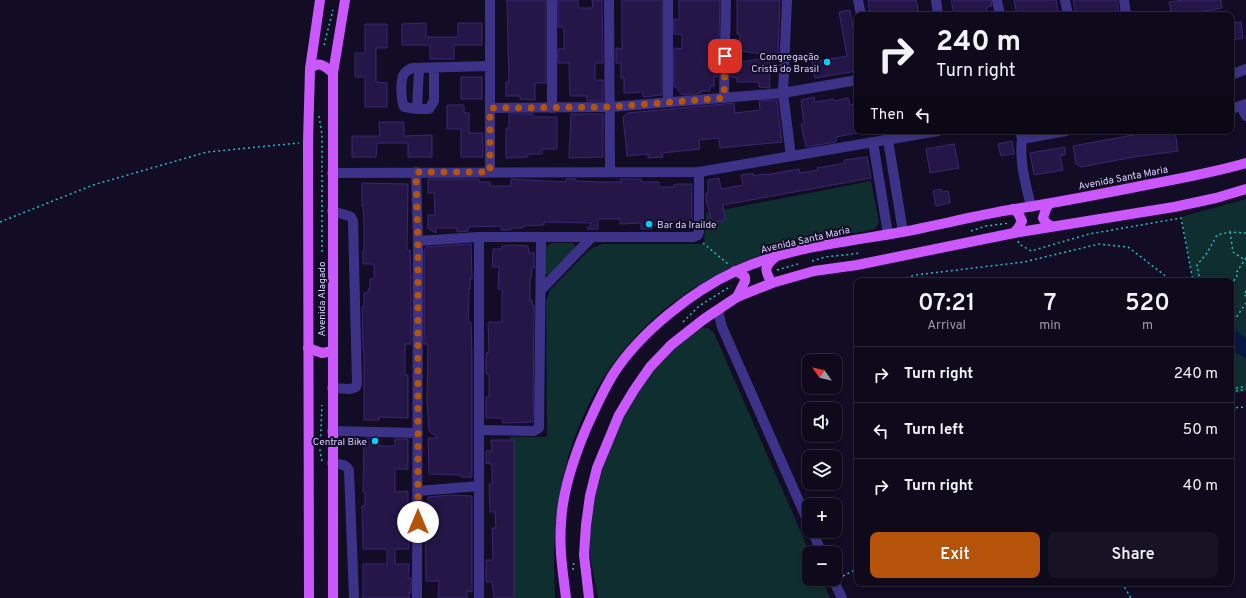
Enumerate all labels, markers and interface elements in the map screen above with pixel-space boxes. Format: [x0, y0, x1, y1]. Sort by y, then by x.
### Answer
text: 240 m [936, 25, 1021, 61]
icon: right [870, 28, 922, 80]
pin [708, 39, 742, 73]
icon: arrive [714, 45, 736, 67]
place label: Congregação Cristã do Brasil [751, 51, 819, 76]
marker: Congregação Cristã do Brasil [822, 57, 832, 67]
text: Turn right [936, 60, 1016, 83]
icon: left [912, 104, 934, 126]
text: Then [870, 106, 904, 125]
street label: Avenida Santa Maria [1077, 163, 1169, 194]
marker: Bar da Irailde [644, 219, 654, 229]
place label: Bar da Irailde [657, 219, 716, 232]
street label: Avenida Santa Maria [759, 224, 851, 257]
street label: Avenida Alagado [316, 261, 329, 336]
text: 07:21 [918, 289, 975, 319]
text: 7 [1044, 289, 1057, 319]
text: 520 [1125, 289, 1170, 319]
text: Arrival [927, 318, 966, 334]
text: min [1039, 318, 1061, 334]
text: m [1142, 318, 1153, 334]
north arrow [802, 354, 842, 394]
map controls [802, 354, 842, 586]
icon: right [870, 364, 892, 386]
text: Turn right [904, 365, 973, 384]
text: 240 m [1174, 365, 1218, 384]
button: sound [802, 402, 842, 442]
icon: left [870, 420, 892, 442]
text: Turn left [904, 421, 964, 440]
text: 50 m [1183, 421, 1218, 440]
place label: Central Bike [313, 436, 367, 449]
marker: Central Bike [370, 436, 380, 446]
button: layers [802, 450, 842, 490]
icon: right [870, 476, 892, 498]
text: Turn right [904, 477, 973, 496]
text: 40 m [1183, 477, 1218, 496]
button: + [802, 498, 842, 538]
position arrow [397, 501, 439, 543]
button: Exit [870, 532, 1040, 578]
button: Share [1048, 532, 1218, 578]
button: − [802, 546, 842, 586]

